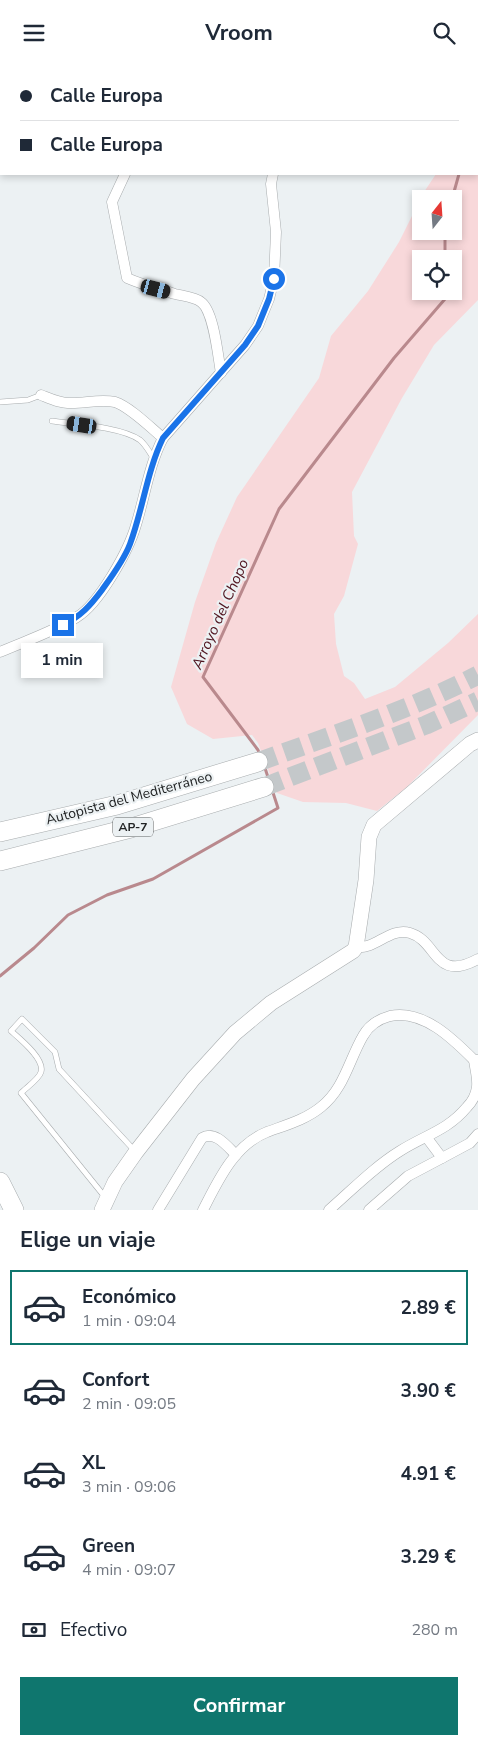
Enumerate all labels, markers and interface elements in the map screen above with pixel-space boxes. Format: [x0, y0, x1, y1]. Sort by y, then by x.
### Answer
text: Vroom [205, 18, 273, 48]
icon: menu [20, 19, 48, 47]
icon: search [430, 19, 458, 47]
text: Calle Europa [50, 83, 163, 109]
text: Calle Europa [50, 132, 163, 158]
north arrow [412, 190, 462, 240]
map controls [412, 190, 462, 300]
button: locate [412, 250, 462, 300]
route start [263, 268, 285, 290]
car [139, 278, 172, 300]
car [66, 415, 97, 435]
water label: Arroyo del Chopo [186, 556, 253, 673]
route end [52, 614, 74, 636]
callout: 1 min [22, 643, 104, 677]
text: 1 min [41, 649, 83, 671]
street label: Autopista del Mediterráneo [44, 767, 215, 829]
road number: AP-7 [113, 817, 153, 837]
text: Elige un viaje [20, 1225, 155, 1255]
text: Económico [82, 1284, 176, 1310]
icon: car [22, 1285, 67, 1330]
text: 2.89 € [401, 1295, 456, 1321]
text: 1 min · 09:04 [82, 1310, 176, 1332]
text: Confort [82, 1367, 149, 1393]
icon: car [22, 1368, 67, 1413]
text: 3.90 € [401, 1378, 456, 1404]
text: 2 min · 09:05 [82, 1393, 176, 1415]
text: XL [82, 1450, 105, 1476]
icon: car [22, 1451, 67, 1496]
text: 4.91 € [401, 1461, 456, 1487]
text: 3 min · 09:06 [82, 1476, 176, 1498]
text: Green [82, 1533, 135, 1559]
icon: car [22, 1534, 67, 1579]
text: 3.29 € [401, 1544, 456, 1570]
text: 4 min · 09:07 [82, 1559, 176, 1581]
icon: cash [20, 1616, 48, 1644]
text: Efectivo [60, 1617, 127, 1643]
text: 280 m [411, 1619, 458, 1641]
button: Confirmar [20, 1677, 458, 1735]

